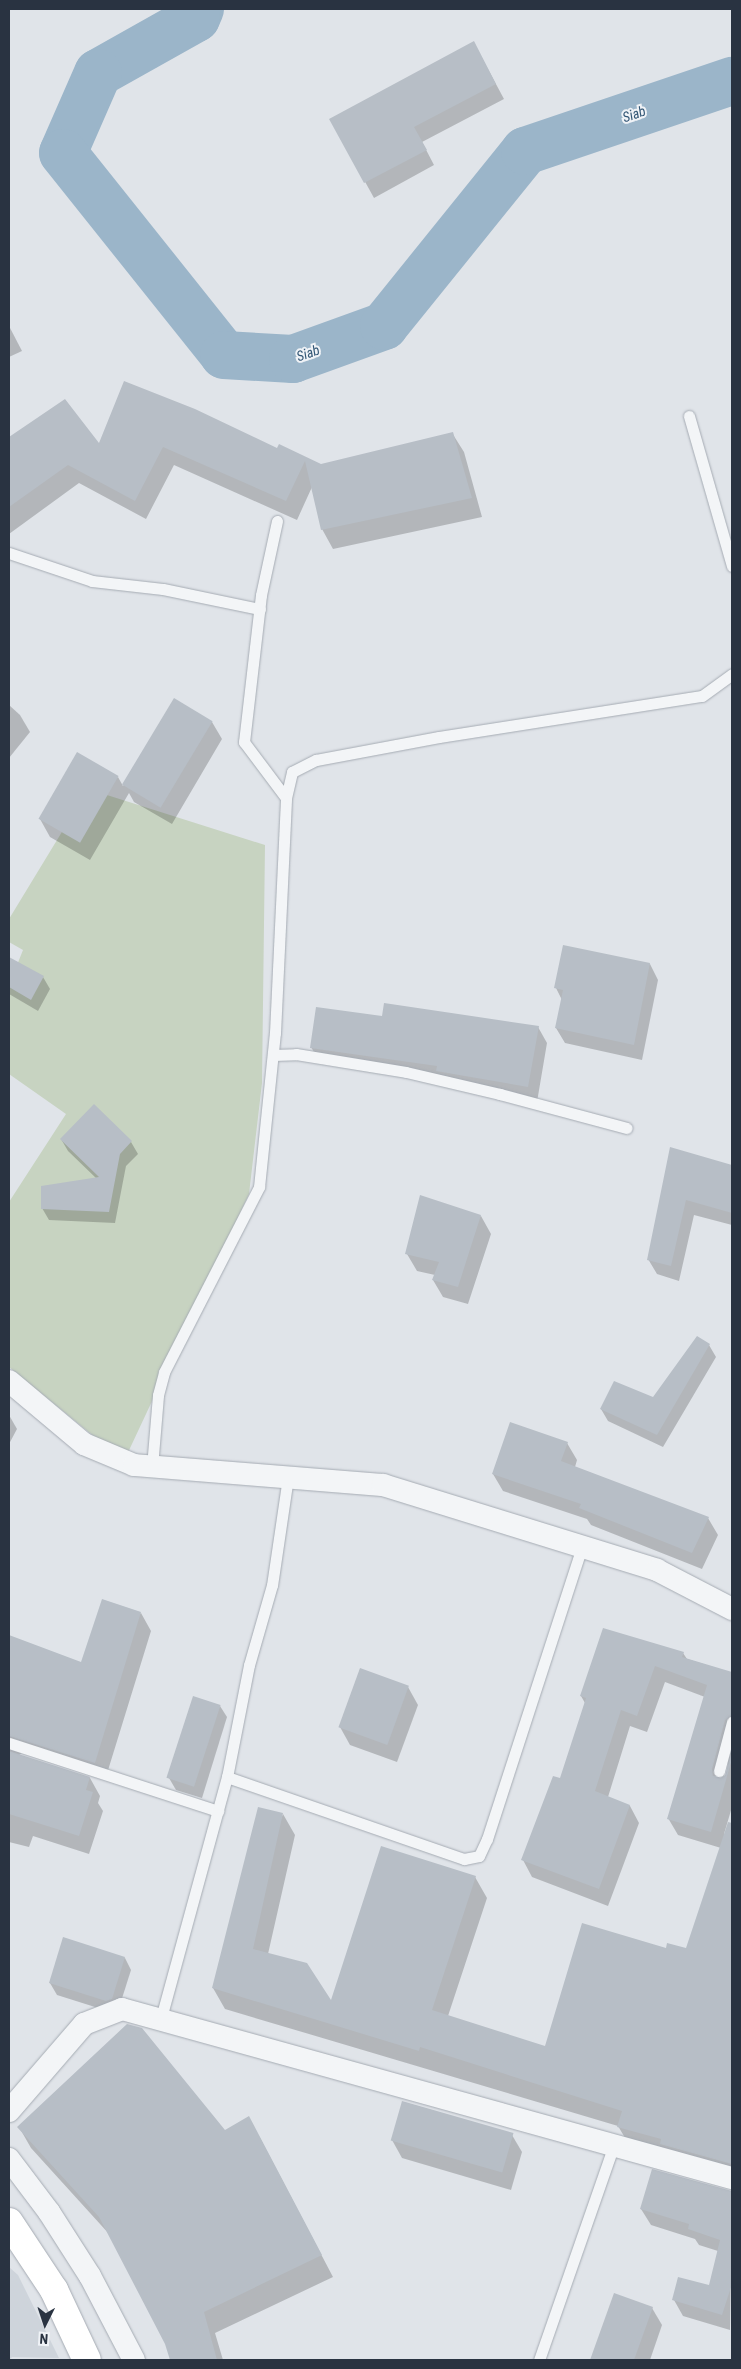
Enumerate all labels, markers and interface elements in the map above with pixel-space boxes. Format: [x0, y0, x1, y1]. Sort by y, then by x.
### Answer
water label: Siab [620, 102, 648, 126]
water label: Siab [294, 341, 322, 365]
north arrow [20, 2299, 70, 2349]
text: N [39, 2331, 49, 2347]

